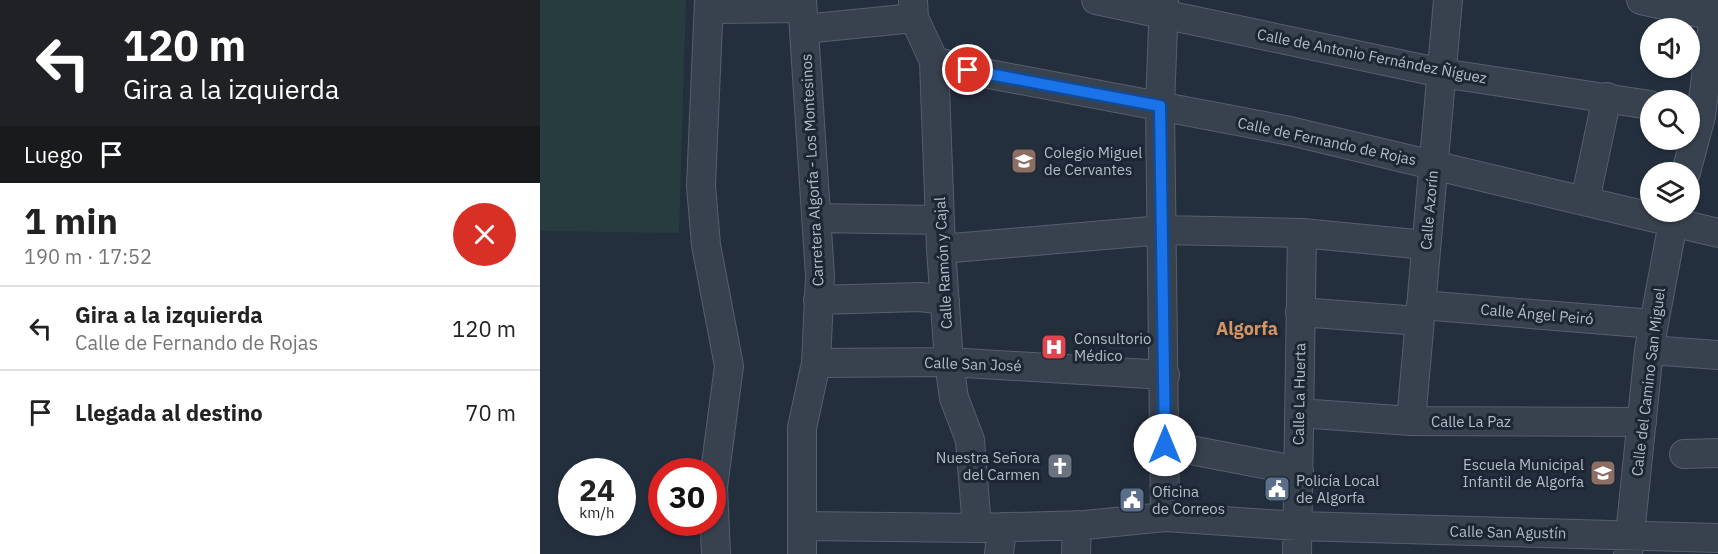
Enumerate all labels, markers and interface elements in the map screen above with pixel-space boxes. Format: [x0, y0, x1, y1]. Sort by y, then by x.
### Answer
text: 120 m [123, 18, 246, 73]
map controls [1640, 18, 1700, 222]
button: sound [1640, 18, 1700, 78]
icon: left [24, 24, 102, 102]
street label: Calle de Antonio Fernández Ñíguez [1256, 24, 1489, 88]
pin [942, 44, 993, 95]
street label: Carretera Algorfa - Los Montesinos [796, 53, 828, 287]
icon: arrive [951, 53, 984, 86]
text: Gira a la izquierda [123, 71, 339, 106]
button: search [1640, 90, 1700, 150]
street label: Calle de Fernando de Rojas [1236, 113, 1418, 169]
icon: arrive [95, 138, 128, 171]
text: Luego [24, 140, 83, 169]
place label: Colegio Miguel de Cervantes [1044, 143, 1142, 179]
school or university icon: Colegio Miguel de Cervantes [1009, 146, 1039, 176]
button: layers [1640, 162, 1700, 222]
street label: Calle Azorín [1416, 169, 1442, 251]
street label: Calle Ramón y Cajal [930, 196, 956, 330]
text: 1 min [24, 197, 118, 244]
button: close [453, 203, 516, 266]
text: 190 m · 17:52 [24, 243, 152, 270]
street label: Calle del Camino San Miguel [1627, 287, 1669, 477]
text: Gira a la izquierda [75, 300, 263, 329]
street label: Calle Ángel Peiró [1480, 300, 1594, 328]
icon: left [24, 312, 57, 345]
text: 120 m [452, 314, 516, 343]
district label: Algorfa [1216, 317, 1278, 340]
text: Calle de Fernando de Rojas [75, 329, 318, 356]
place label: Consultorio Médico [1074, 329, 1151, 365]
hospital icon: Consultorio Médico [1039, 332, 1069, 362]
street label: Calle La Huerta [1289, 343, 1309, 445]
street label: Calle San José [924, 353, 1022, 375]
icon: arrive [24, 396, 57, 429]
text: Llegada al destino [75, 398, 263, 427]
text: 70 m [465, 398, 516, 427]
street label: Calle La Paz [1431, 412, 1511, 431]
position arrow [1133, 413, 1197, 477]
place label: Nuestra Señora del Carmen [936, 448, 1040, 484]
church icon: Nuestra Señora del Carmen [1045, 451, 1075, 481]
place label: Escuela Municipal Infantil de Algorfa [1463, 455, 1584, 491]
speed limit sign: 30 [648, 458, 726, 536]
school or university icon: Escuela Municipal Infantil de Algorfa [1588, 458, 1618, 488]
text: 24 [579, 470, 615, 509]
place label: Policía Local de Algorfa [1296, 471, 1379, 507]
public building icon: Policía Local de Algorfa [1262, 474, 1292, 504]
place label: Oficina de Correos [1152, 482, 1225, 518]
public building icon: Oficina de Correos [1117, 485, 1147, 515]
text: km/h [579, 503, 615, 522]
street label: Calle San Agustín [1449, 521, 1567, 543]

